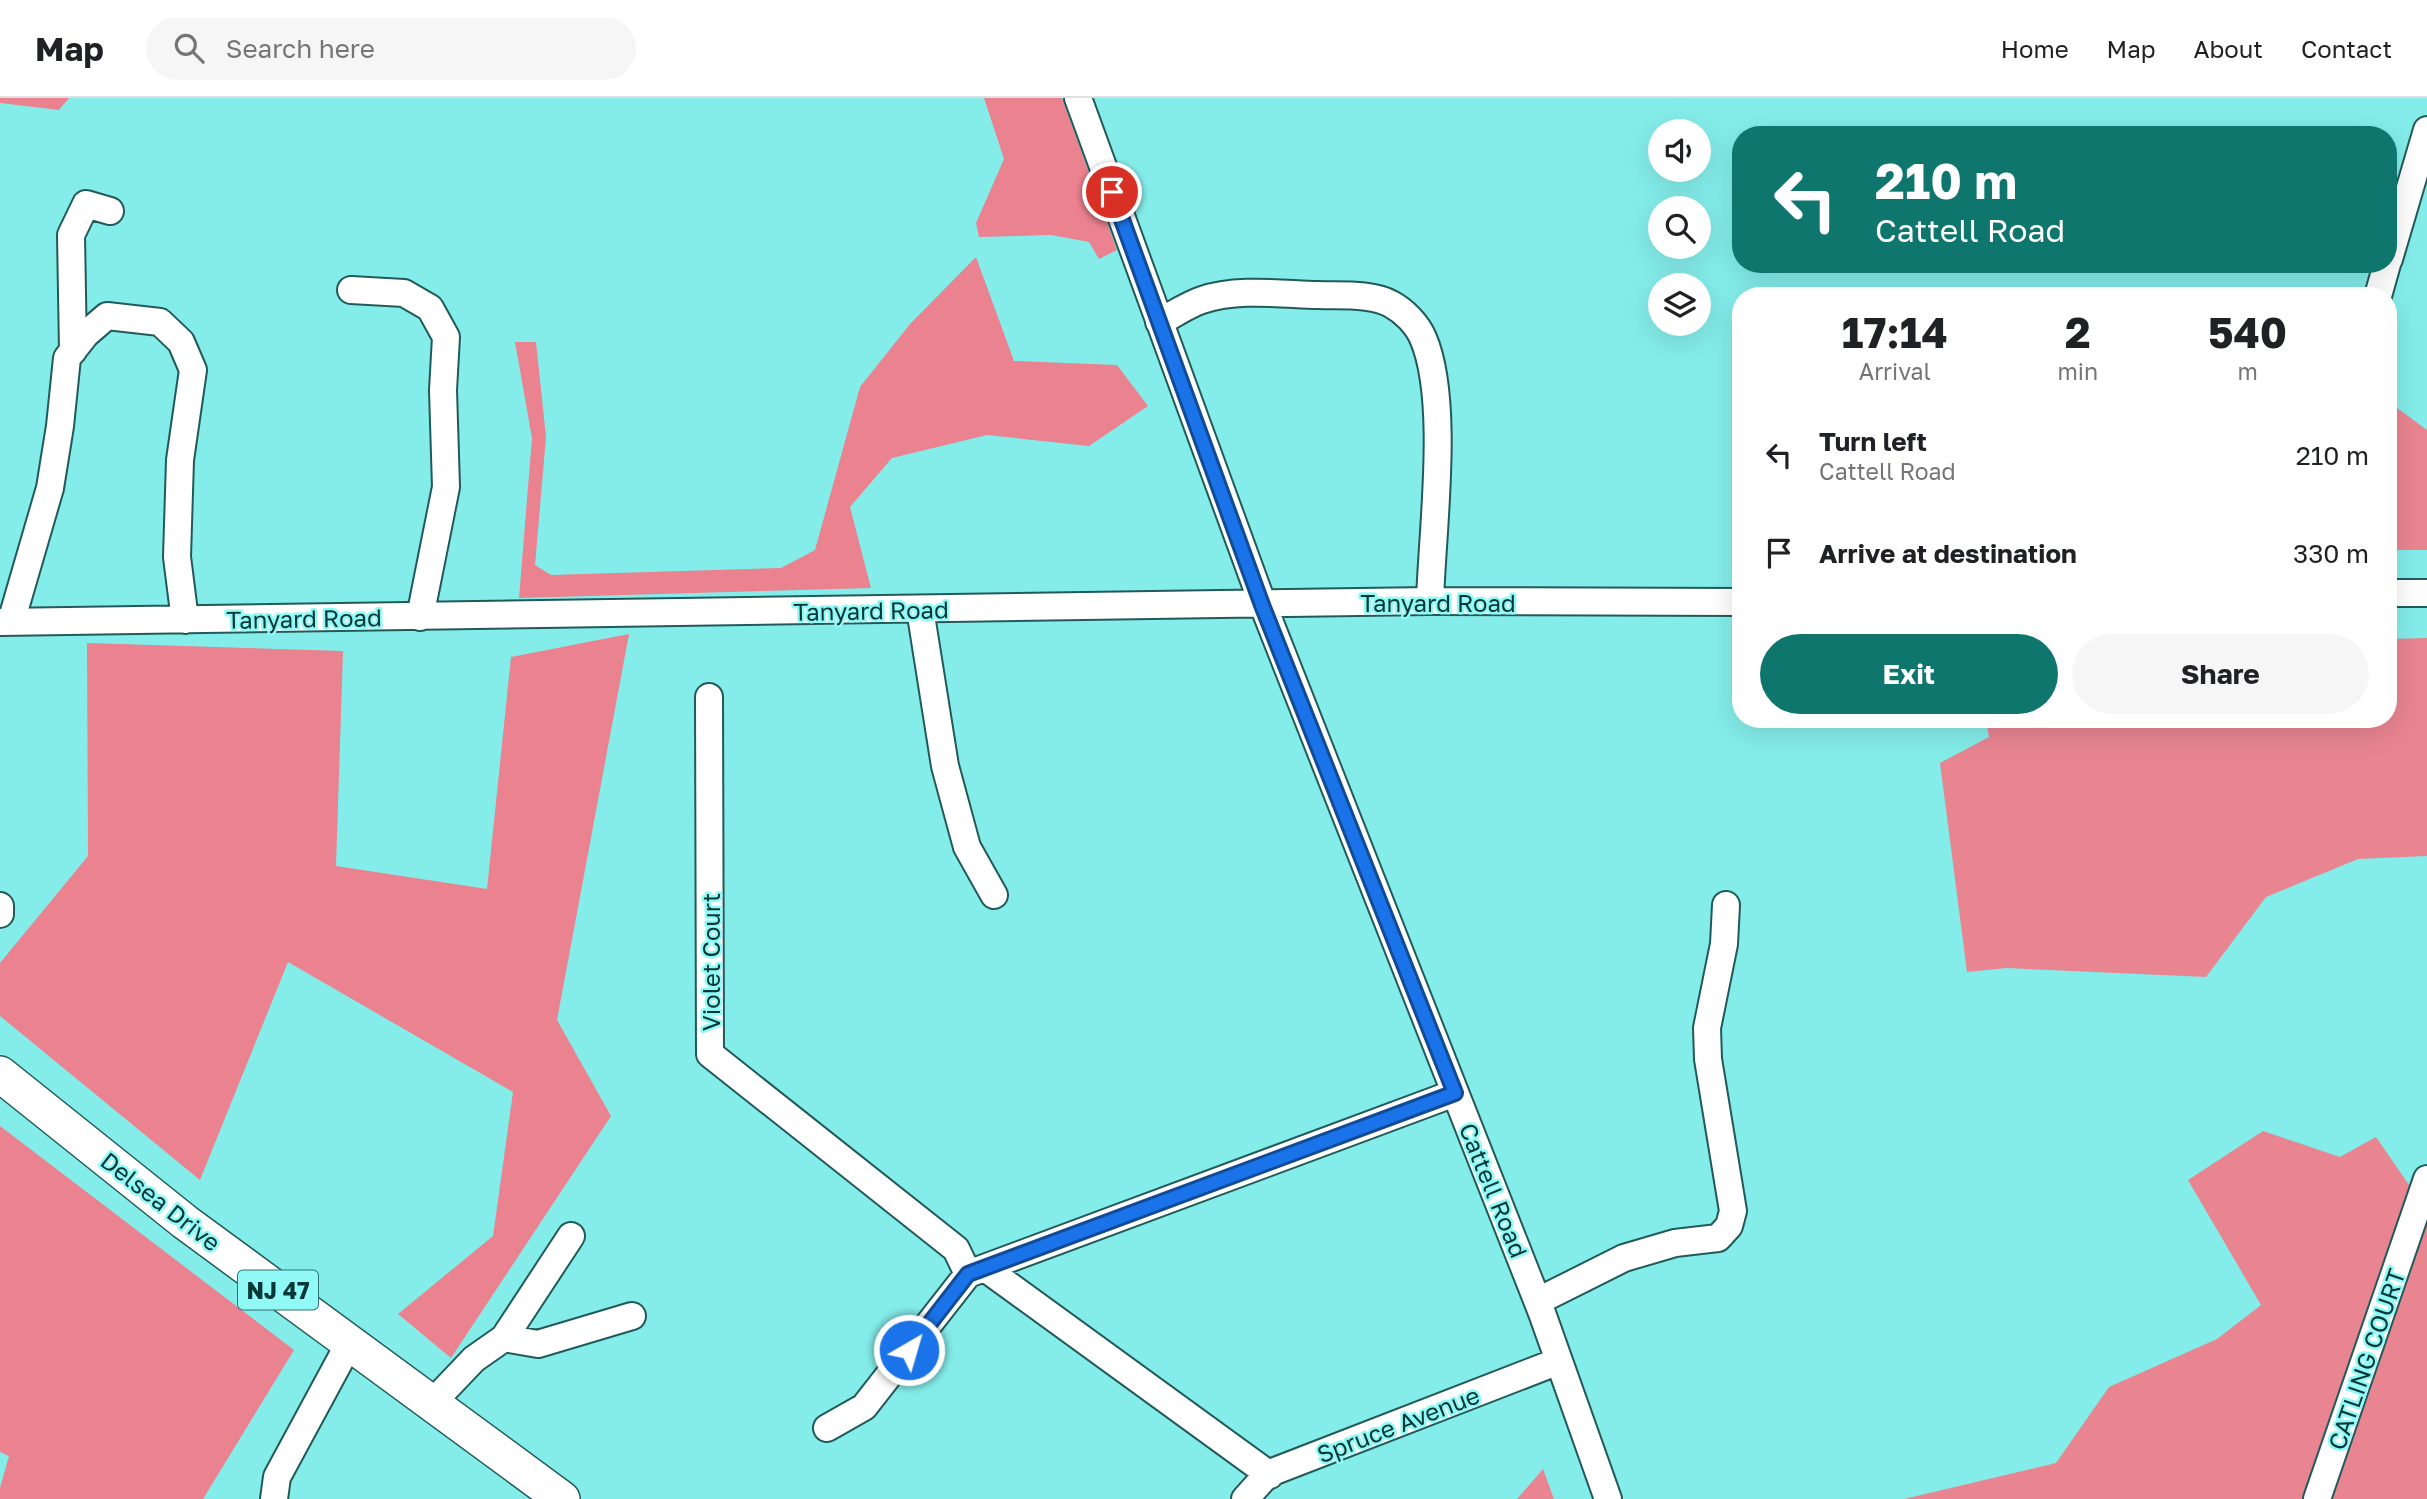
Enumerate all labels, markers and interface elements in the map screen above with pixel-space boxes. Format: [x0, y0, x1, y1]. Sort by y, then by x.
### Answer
search box [146, 17, 636, 80]
text: Map [35, 29, 104, 68]
icon: search [170, 29, 208, 67]
text: Search here [226, 33, 375, 64]
text: Home [2001, 34, 2069, 63]
text: Map [2107, 34, 2156, 63]
text: About [2194, 34, 2263, 63]
text: Contact [2301, 34, 2392, 63]
map controls [1648, 119, 1711, 336]
button: sound [1648, 119, 1711, 182]
text: 210 m [1875, 151, 2017, 210]
icon: left [1760, 154, 1851, 245]
pin [1082, 162, 1142, 222]
icon: arrive [1093, 173, 1131, 211]
button: search [1648, 196, 1711, 259]
text: Cattell Road [1875, 211, 2065, 249]
button: layers [1648, 273, 1711, 336]
text: 17:14 [1842, 307, 1948, 357]
text: 2 [2065, 307, 2091, 357]
text: 540 [2208, 307, 2287, 357]
text: Arrival [1859, 357, 1931, 385]
text: min [2058, 357, 2098, 385]
text: m [2237, 357, 2258, 385]
text: Turn left [1819, 426, 1927, 457]
icon: left [1760, 436, 1798, 474]
text: 210 m [2296, 440, 2369, 471]
text: Cattell Road [1819, 457, 1956, 485]
icon: arrive [1760, 534, 1798, 572]
text: Arrive at destination [1819, 538, 2077, 569]
text: 330 m [2293, 538, 2369, 569]
street label: Tanyard Road [1360, 588, 1516, 617]
street label: Tanyard Road [793, 594, 949, 626]
street label: Tanyard Road [226, 602, 382, 634]
button: Exit [1760, 634, 2058, 714]
button: Share [2072, 634, 2369, 714]
street label: Violet Court [696, 893, 725, 1031]
street label: Cattell Road [1454, 1118, 1534, 1262]
street label: Delsea Drive [95, 1145, 227, 1257]
street label: CATLING COURT [2321, 1264, 2411, 1453]
road number: NJ 47 [238, 1270, 318, 1310]
position arrow [872, 1313, 946, 1387]
street label: Spruce Avenue [1313, 1380, 1483, 1468]

